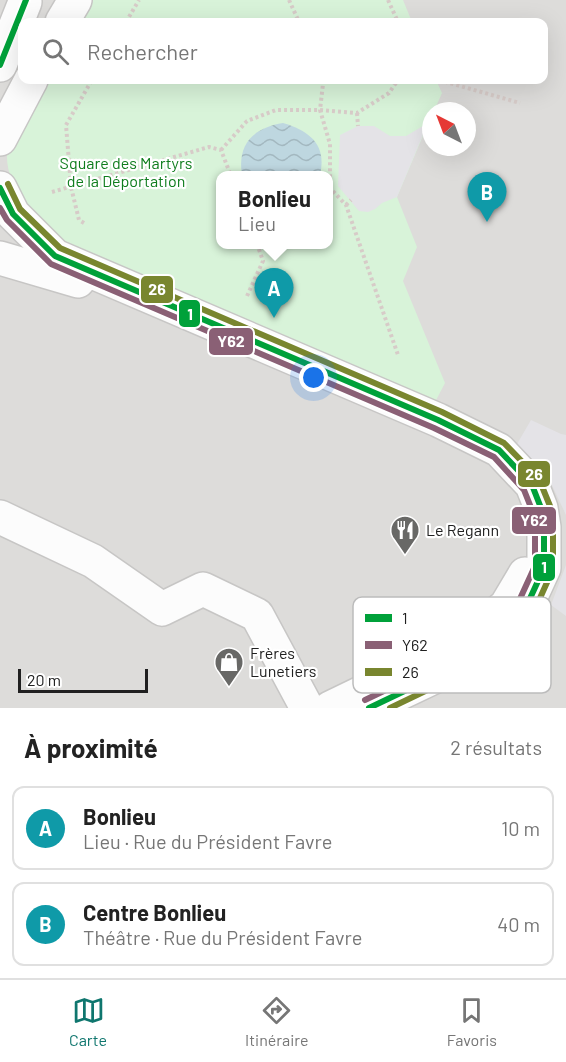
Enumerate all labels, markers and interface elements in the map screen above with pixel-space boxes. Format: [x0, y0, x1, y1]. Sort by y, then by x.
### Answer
search box [18, 18, 548, 84]
icon: search [39, 35, 72, 68]
text: Rechercher [87, 38, 198, 64]
north arrow [422, 102, 476, 156]
park label: Square des Martyrs de la Déportation [60, 153, 192, 190]
popup [216, 171, 333, 249]
pin: B [468, 172, 506, 222]
text: Bonlieu [238, 185, 311, 211]
text: Lieu [238, 211, 276, 235]
pin: A [254, 268, 294, 318]
line badge: 26 [140, 275, 174, 304]
text: 26 [148, 279, 166, 298]
line badge: 1 [178, 299, 201, 328]
text: 1 [187, 304, 193, 323]
line badge: Y62 [208, 327, 254, 356]
text: Y62 [217, 331, 245, 350]
your location [299, 363, 328, 392]
line badge: 26 [517, 460, 551, 488]
text: 26 [525, 464, 543, 483]
line badge: Y62 [511, 506, 557, 535]
text: Y62 [520, 510, 548, 529]
restaurant icon: Le Regann [389, 514, 421, 556]
place label: Le Regann [426, 520, 499, 539]
line badge: 1 [532, 553, 556, 582]
text: 1 [541, 557, 547, 576]
legend [353, 597, 551, 693]
text: 1 [402, 608, 408, 627]
text: Y62 [402, 635, 428, 654]
place label: Frères Lunetiers [250, 643, 317, 680]
shop icon: Frères Lunetiers [213, 646, 245, 688]
text: 26 [402, 662, 419, 681]
scale bar [18, 666, 148, 694]
text: 20 m [27, 670, 61, 689]
text: À proximité [24, 732, 158, 763]
text: 2 résultats [450, 735, 542, 759]
text: Bonlieu [83, 803, 156, 829]
text: A [39, 816, 52, 840]
text: 10 m [501, 816, 540, 840]
text: Lieu · Rue du Président Favre [83, 829, 332, 853]
text: Centre Bonlieu [83, 899, 226, 925]
text: B [39, 912, 52, 936]
text: 40 m [497, 912, 540, 936]
text: Théâtre · Rue du Président Favre [83, 925, 362, 949]
tab: Carte [69, 994, 107, 1049]
tab: Itinéraire [245, 994, 309, 1049]
tab: Favoris [447, 994, 497, 1049]

